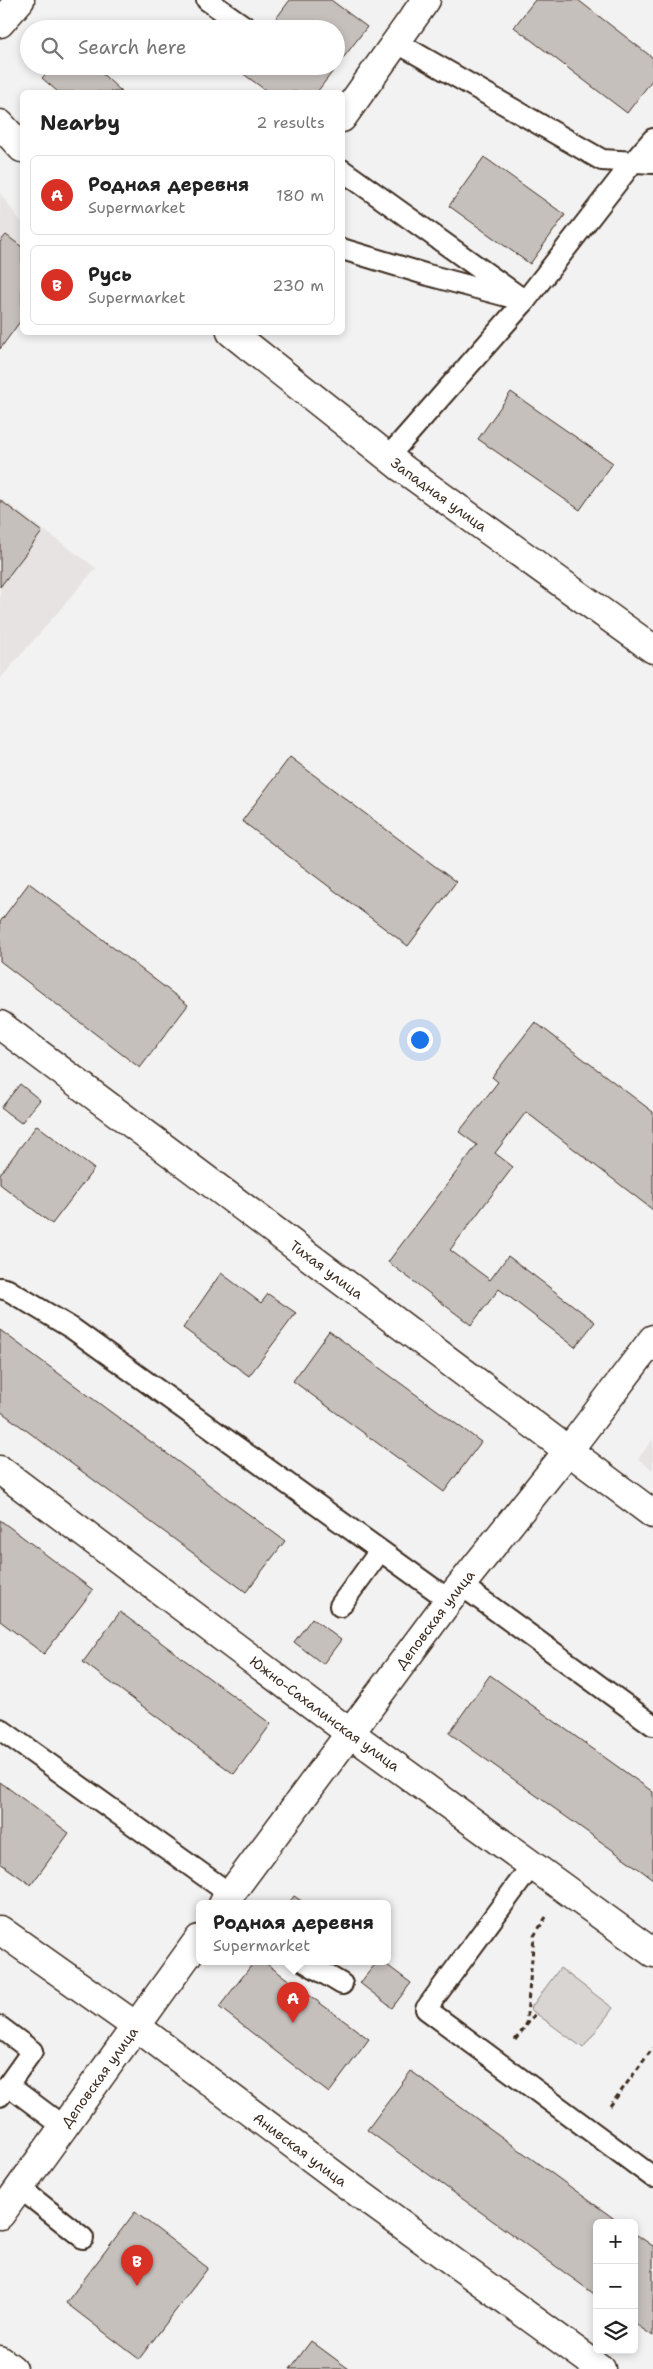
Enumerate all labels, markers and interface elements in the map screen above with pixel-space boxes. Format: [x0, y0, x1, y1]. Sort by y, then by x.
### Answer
search box [20, 20, 345, 75]
icon: search [38, 34, 66, 62]
text: Search here [78, 35, 187, 60]
text: Nearby [40, 109, 120, 137]
text: 2 results [256, 112, 325, 133]
text: Родная деревня [88, 172, 249, 197]
text: A [51, 185, 63, 206]
text: 180 m [276, 185, 324, 206]
text: Supermarket [88, 197, 185, 218]
text: Русь [88, 262, 132, 287]
text: B [52, 275, 62, 296]
text: 230 m [272, 275, 324, 296]
text: Supermarket [88, 287, 185, 308]
street label: Западная улица [387, 454, 491, 536]
your location [407, 1027, 433, 1053]
street label: Тихая улица [286, 1236, 367, 1303]
street label: Деповская улица [392, 1566, 479, 1673]
street label: Южно-Сахалинская улица [246, 1652, 404, 1775]
popup [196, 1900, 391, 1965]
text: Родная деревня [213, 1910, 374, 1935]
text: Supermarket [213, 1935, 310, 1956]
pin: A [277, 1982, 309, 2023]
street label: Деповская улица [57, 2023, 142, 2131]
street label: Анивская улица [250, 2109, 351, 2191]
map controls [593, 2219, 638, 2354]
button: + [593, 2219, 638, 2264]
pin: B [121, 2245, 153, 2286]
button: − [593, 2264, 638, 2309]
button: layers [593, 2309, 638, 2354]

